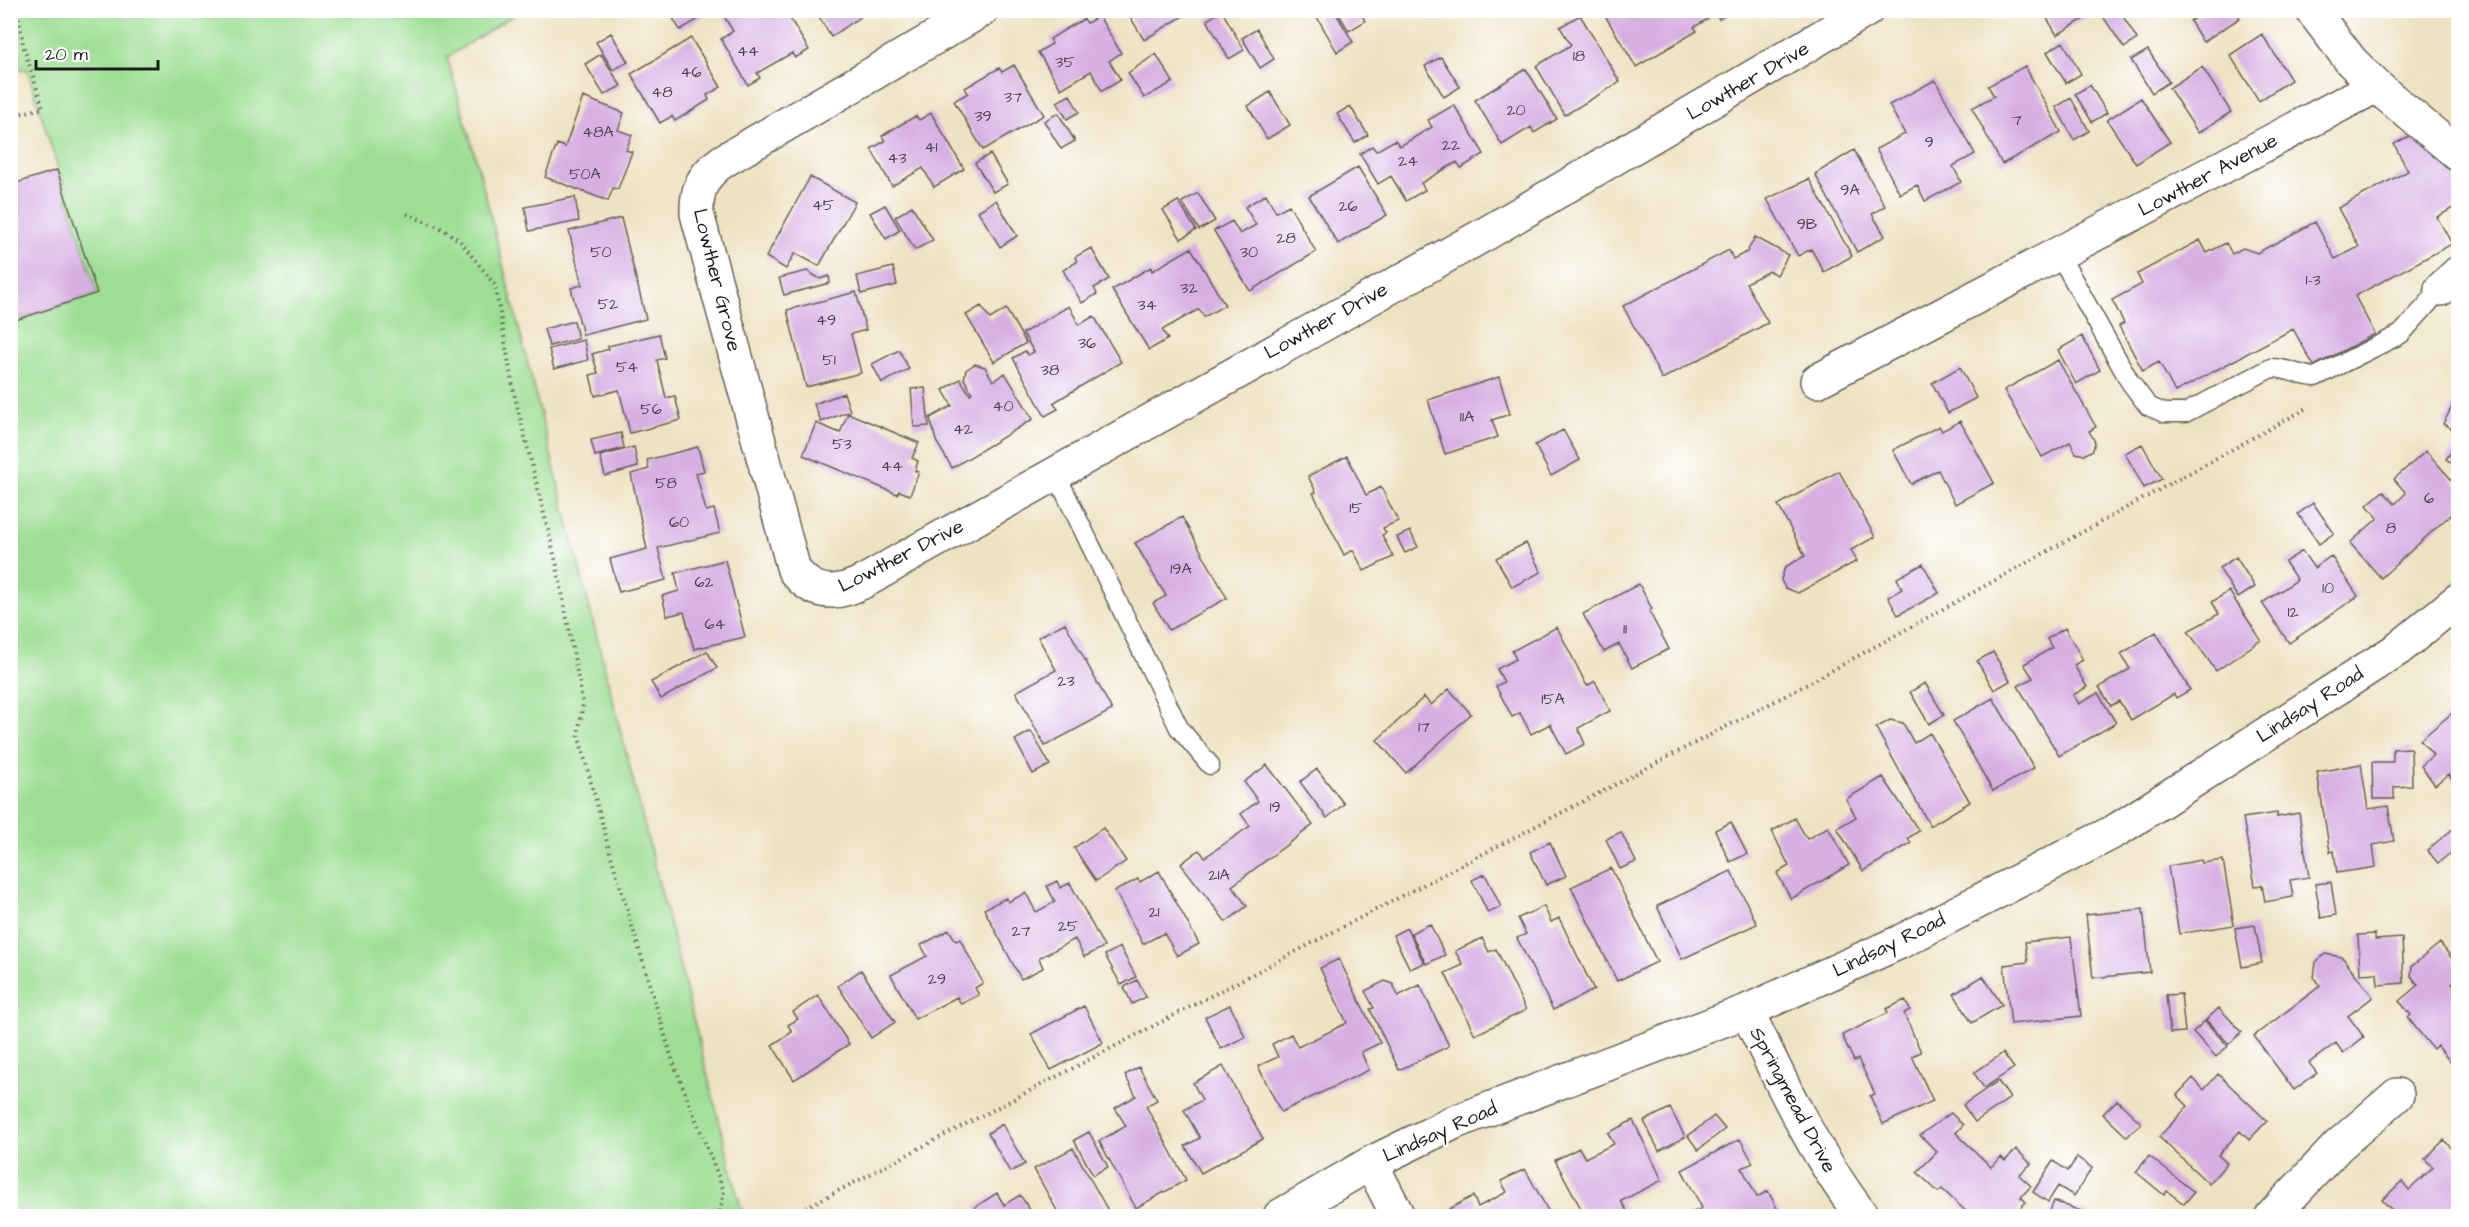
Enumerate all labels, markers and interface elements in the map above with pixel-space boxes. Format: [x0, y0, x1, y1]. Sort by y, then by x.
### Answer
scale bar [36, 33, 158, 71]
street label: Lowther Drive [1682, 34, 1815, 127]
house number: 44 [737, 40, 759, 62]
text: 20 m [45, 42, 88, 67]
house number: 18 [1573, 45, 1585, 67]
house number: 35 [1055, 51, 1075, 73]
house number: 46 [681, 61, 701, 83]
house number: 48 [651, 81, 673, 103]
house number: 37 [1004, 86, 1022, 108]
house number: 20 [1506, 99, 1526, 121]
house number: 39 [974, 105, 992, 127]
house number: 7 [2012, 109, 2022, 131]
house number: 48A [582, 121, 614, 143]
street label: Lowther Avenue [2133, 126, 2283, 224]
house number: 9 [1924, 131, 1934, 153]
house number: 22 [1442, 134, 1460, 156]
house number: 41 [925, 136, 937, 158]
house number: 43 [887, 147, 907, 169]
house number: 24 [1398, 150, 1418, 172]
house number: 50A [569, 163, 601, 185]
house number: 9A [1840, 179, 1860, 201]
house number: 45 [812, 194, 835, 216]
house number: 26 [1338, 195, 1358, 217]
street label: Lowther Grove [686, 206, 748, 355]
house number: 9B [1797, 213, 1818, 235]
house number: 28 [1276, 227, 1296, 249]
house number: 50 [590, 241, 612, 263]
house number: 30 [1240, 241, 1258, 263]
house number: 1-3 [2305, 269, 2321, 291]
street label: Lowther Drive [1259, 275, 1393, 367]
house number: 32 [1180, 277, 1198, 299]
house number: 52 [598, 293, 618, 315]
house number: 34 [1137, 294, 1157, 316]
house number: 49 [816, 309, 836, 331]
house number: 36 [1078, 332, 1096, 354]
house number: 51 [822, 349, 836, 371]
house number: 54 [616, 356, 638, 378]
house number: 38 [1041, 359, 1059, 381]
house number: 40 [993, 395, 1013, 417]
house number: 56 [640, 398, 662, 420]
house number: 11A [1460, 406, 1474, 428]
house number: 42 [953, 418, 973, 440]
house number: 53 [832, 433, 852, 455]
house number: 44 [881, 455, 903, 477]
house number: 58 [655, 472, 677, 494]
house number: 6 [2424, 487, 2434, 509]
house number: 15 [1349, 497, 1363, 519]
house number: 60 [669, 511, 689, 533]
street label: Lowther Drive [833, 512, 969, 600]
house number: 8 [2386, 517, 2396, 539]
house number: 19A [1170, 558, 1192, 580]
house number: 62 [694, 571, 714, 593]
house number: 10 [2322, 577, 2334, 599]
house number: 12 [2287, 601, 2299, 623]
house number: 64 [705, 613, 726, 635]
house number: 11 [1623, 618, 1627, 640]
street label: Lindsay Road [2251, 660, 2369, 751]
house number: 23 [1057, 670, 1075, 692]
house number: 15A [1541, 688, 1565, 710]
house number: 17 [1418, 716, 1430, 738]
house number: 19 [1269, 796, 1281, 818]
house number: 21A [1208, 864, 1230, 886]
house number: 21 [1148, 901, 1160, 923]
street label: Lindsay Road [1828, 906, 1951, 985]
house number: 25 [1058, 915, 1079, 937]
house number: 27 [1012, 920, 1031, 942]
house number: 29 [928, 968, 946, 990]
street label: Springmead Drive [1742, 1022, 1843, 1178]
street label: Lindsay Road [1378, 1094, 1502, 1171]

